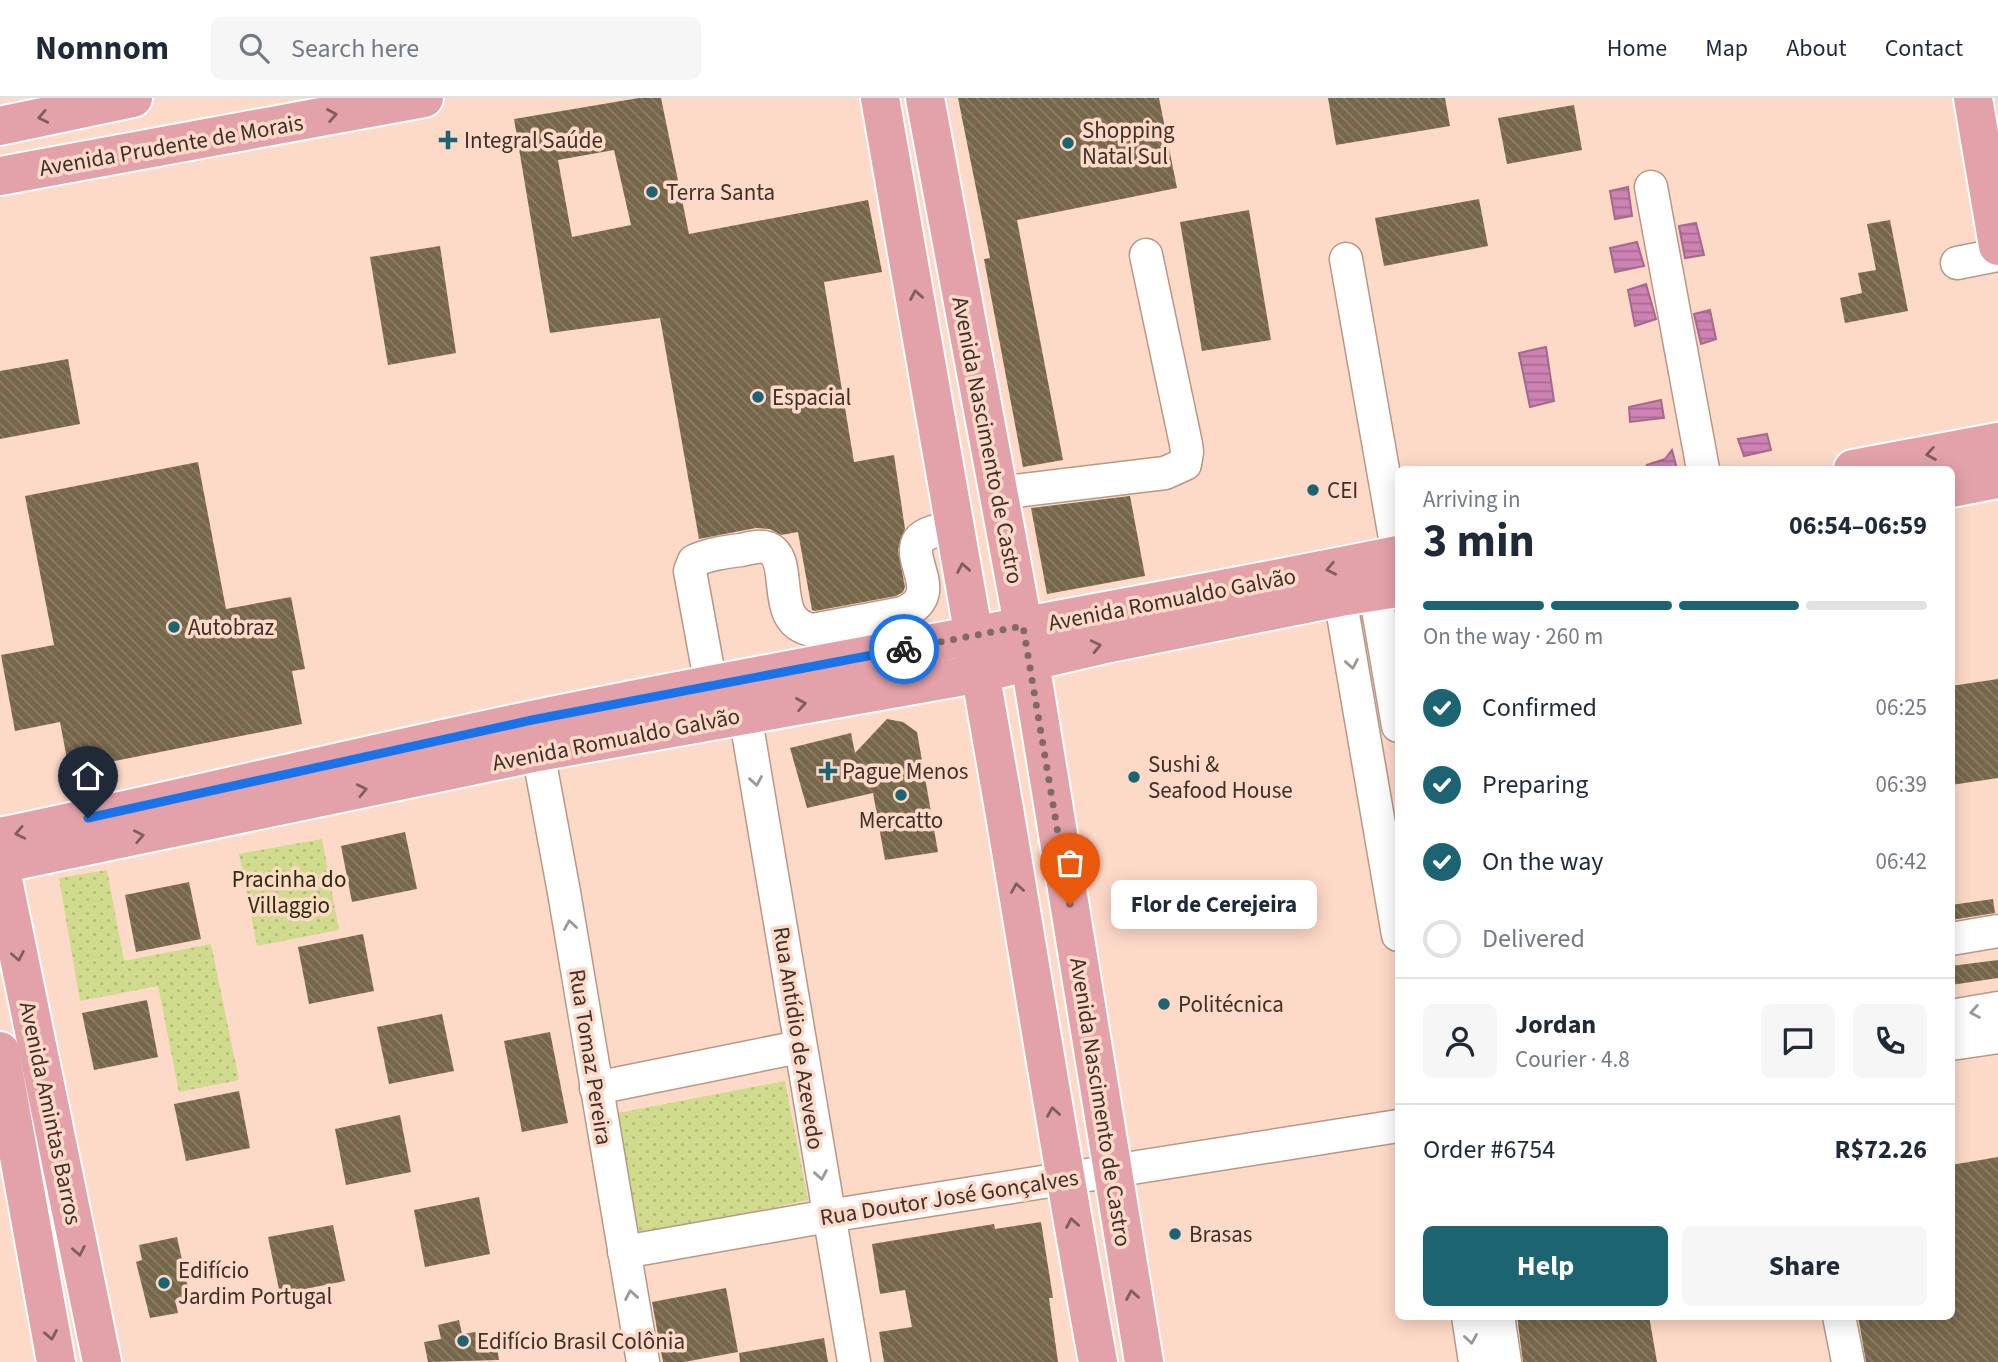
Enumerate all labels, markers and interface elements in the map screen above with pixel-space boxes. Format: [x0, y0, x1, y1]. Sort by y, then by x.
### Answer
search box [211, 17, 701, 80]
text: Nomnom [35, 25, 169, 72]
icon: search [235, 29, 273, 67]
text: Search here [291, 30, 419, 67]
text: Home [1607, 31, 1667, 66]
text: Map [1705, 31, 1748, 66]
text: About [1786, 31, 1847, 66]
text: Contact [1885, 31, 1963, 66]
street label: Avenida Prudente de Morais [36, 106, 306, 185]
one-way arrow [37, 108, 49, 123]
one-way arrow [326, 108, 338, 123]
place label: Shopping Natal Sul [1082, 114, 1175, 173]
place label: Integral Saúde [464, 124, 603, 157]
marker: Integral Saúde [438, 130, 458, 150]
marker: Shopping Natal Sul [1060, 135, 1076, 151]
place label: Terra Santa [666, 176, 775, 209]
marker: Terra Santa [644, 184, 660, 200]
one-way arrow [909, 289, 924, 301]
street label: Avenida Nascimento de Castro [943, 294, 1032, 587]
place label: Espacial [772, 381, 851, 414]
marker: Espacial [750, 389, 766, 405]
one-way arrow [1925, 446, 1937, 461]
place label: CEI [1327, 474, 1358, 507]
marker: CEI [1305, 482, 1321, 498]
text: Arriving in [1423, 483, 1521, 516]
text: 06:54–06:59 [1789, 507, 1927, 544]
text: 3 min [1423, 509, 1535, 574]
street label: Avenida Romualdo Galvão [1045, 559, 1299, 640]
one-way arrow [1325, 560, 1337, 575]
one-way arrow [956, 562, 971, 574]
place label: Autobraz [188, 611, 275, 644]
courier [869, 614, 939, 684]
marker: Autobraz [166, 619, 182, 635]
text: On the way · 260 m [1423, 620, 1603, 653]
icon: bike [885, 630, 923, 668]
one-way arrow [1090, 640, 1102, 654]
one-way arrow [1344, 658, 1359, 670]
icon: check [1423, 689, 1461, 727]
text: Confirmed [1482, 689, 1597, 726]
text: 06:25 [1876, 691, 1927, 724]
one-way arrow [795, 697, 807, 712]
street label: Avenida Romualdo Galvão [489, 699, 743, 780]
pin [58, 746, 118, 818]
place label: Sushi & Seafood House [1148, 748, 1293, 807]
place label: Pague Menos [842, 755, 969, 788]
icon: home [69, 757, 107, 795]
marker: Pague Menos [820, 763, 836, 779]
icon: check [1423, 766, 1461, 804]
text: Preparing [1482, 766, 1588, 803]
text: 06:39 [1876, 768, 1927, 801]
marker: Sushi & Seafood House [1126, 769, 1142, 785]
one-way arrow [748, 776, 763, 787]
one-way arrow [356, 783, 368, 798]
marker: Mercatto [893, 787, 909, 803]
place label: Mercatto [859, 804, 943, 837]
one-way arrow [14, 824, 26, 839]
one-way arrow [133, 830, 145, 845]
pin [1040, 833, 1100, 905]
icon: check [1423, 843, 1461, 881]
text: On the way [1482, 843, 1603, 880]
icon: bag [1051, 844, 1089, 882]
text: 06:42 [1876, 845, 1927, 878]
park label: Pracinha do Villaggio [232, 863, 346, 922]
callout: Flor de Cerejeira [1112, 880, 1318, 930]
one-way arrow [1010, 882, 1025, 894]
text: Flor de Cerejeira [1131, 888, 1297, 921]
one-way arrow [563, 919, 578, 931]
text: Delivered [1482, 920, 1585, 957]
street label: Rua Antídio de Azevedo [765, 924, 832, 1152]
one-way arrow [10, 950, 25, 962]
street label: Avenida Nascimento de Castro [1061, 955, 1140, 1249]
street label: Rua Tomaz Pereira [560, 967, 621, 1147]
place label: Politécnica [1178, 988, 1284, 1021]
marker: Politécnica [1156, 996, 1172, 1012]
street label: Avenida Amintas Barros [11, 998, 90, 1228]
button: person [1423, 1004, 1497, 1078]
button: chat [1761, 1004, 1835, 1078]
button: phone [1853, 1004, 1927, 1078]
one-way arrow [1969, 1004, 1981, 1019]
text: Jordan [1515, 1006, 1596, 1043]
text: Courier · 4.8 [1515, 1043, 1630, 1076]
one-way arrow [1046, 1107, 1061, 1118]
text: Order #6754 [1423, 1131, 1555, 1168]
text: R$72.26 [1835, 1131, 1927, 1168]
street label: Rua Doutor José Gonçalves [818, 1161, 1081, 1234]
one-way arrow [813, 1169, 828, 1181]
one-way arrow [1065, 1217, 1080, 1229]
place label: Brasas [1189, 1218, 1252, 1251]
marker: Brasas [1167, 1226, 1183, 1242]
button: Help [1423, 1226, 1668, 1306]
button: Share [1682, 1226, 1927, 1306]
one-way arrow [71, 1245, 86, 1257]
place label: Edifício Jardim Portugal [178, 1254, 332, 1313]
marker: Edifício Jardim Portugal [156, 1275, 172, 1291]
one-way arrow [624, 1289, 639, 1301]
one-way arrow [1125, 1289, 1140, 1301]
place label: Edifício Brasil Colônia [477, 1325, 685, 1358]
one-way arrow [43, 1329, 58, 1341]
marker: Edifício Brasil Colônia [455, 1333, 471, 1349]
one-way arrow [1463, 1333, 1478, 1345]

